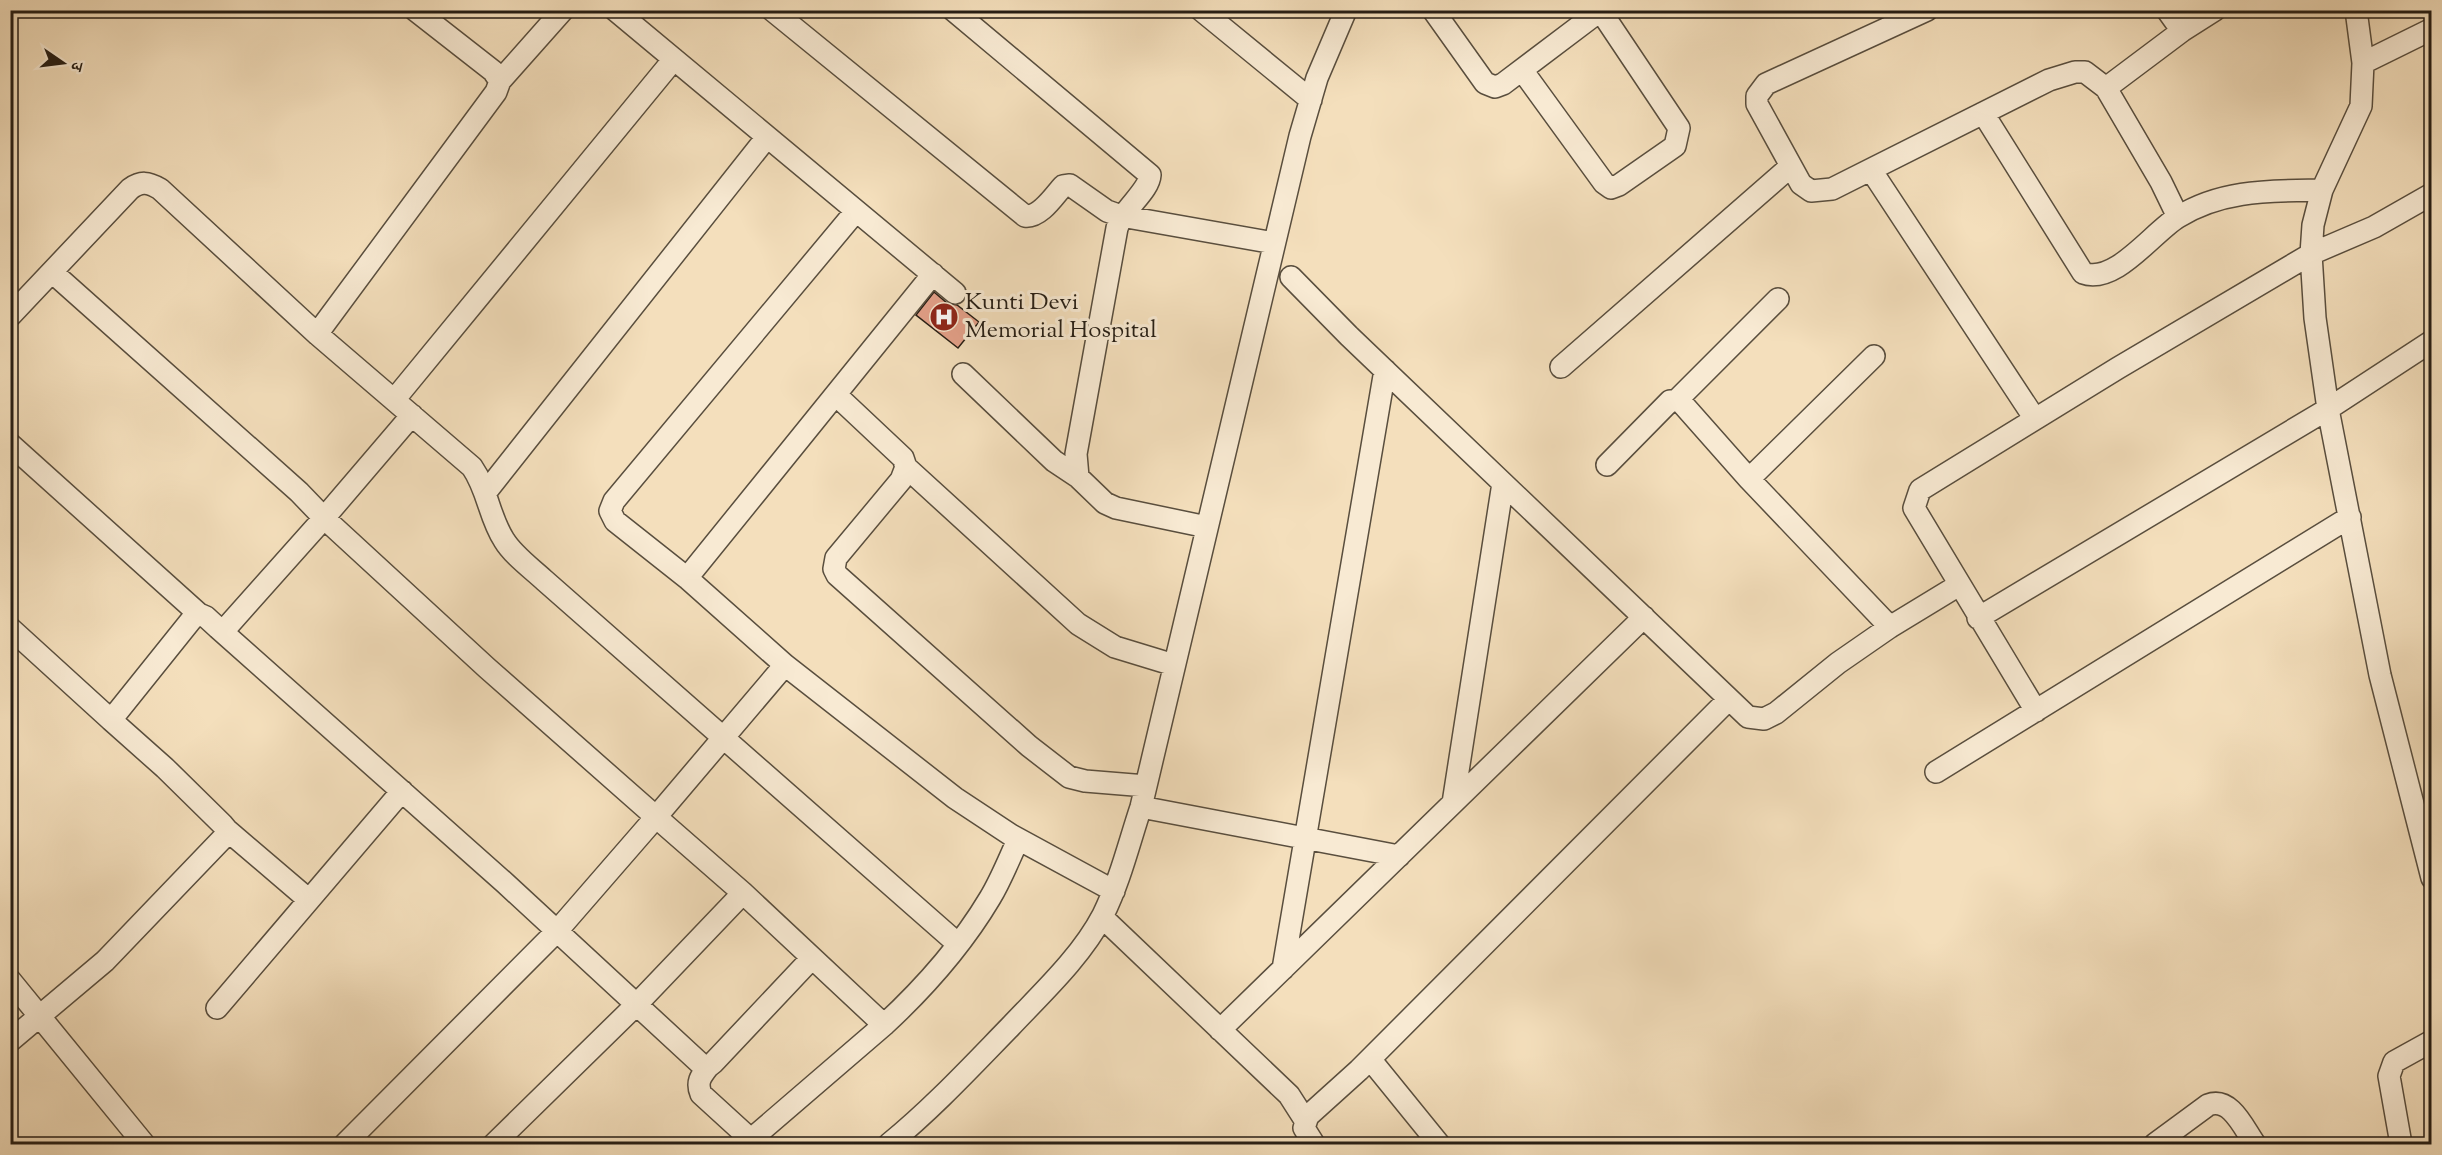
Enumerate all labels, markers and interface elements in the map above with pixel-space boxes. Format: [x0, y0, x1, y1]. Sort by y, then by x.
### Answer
north arrow [33, 33, 93, 93]
text: उ [63, 58, 88, 75]
place label: Kunti Devi Memorial Hospital [965, 286, 1157, 348]
hospital icon: Kunti Devi Memorial Hospital [928, 301, 960, 333]

